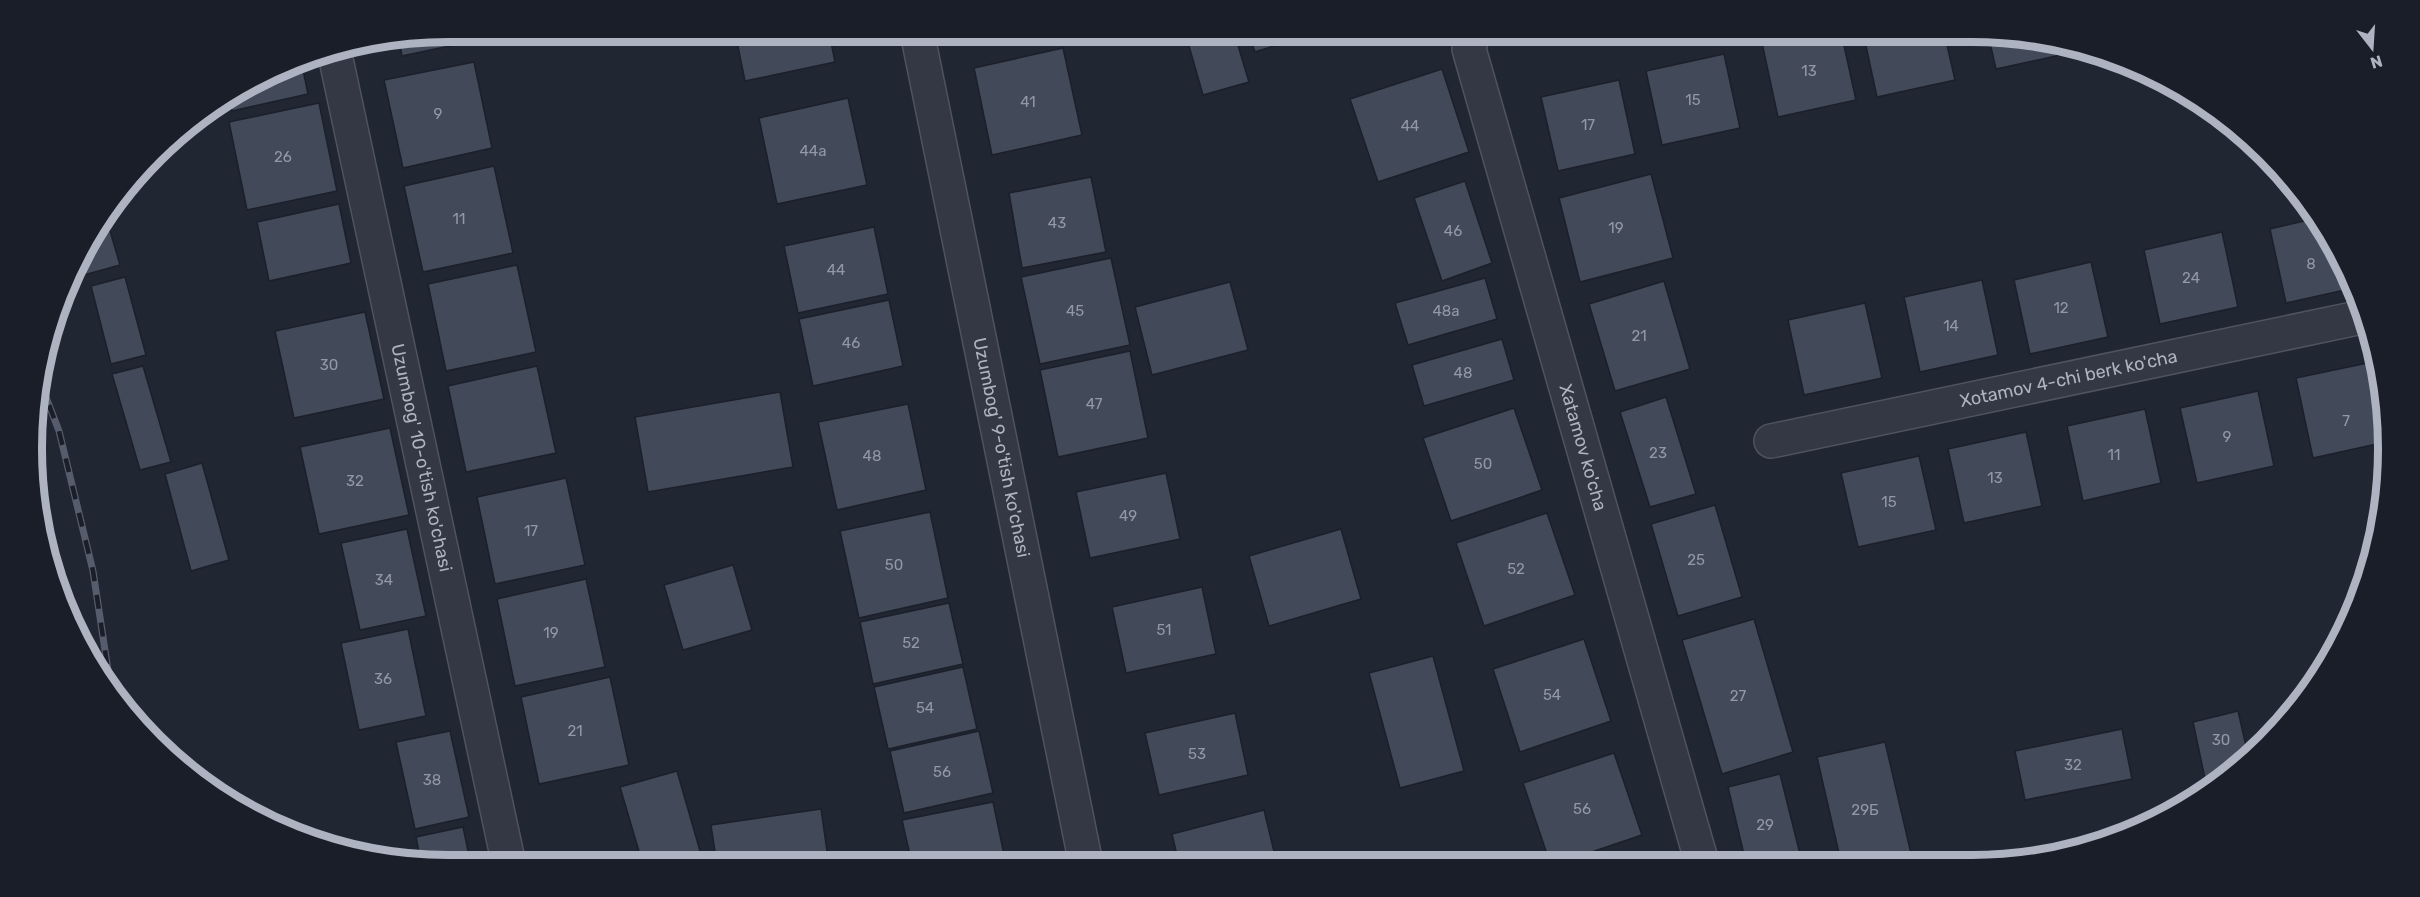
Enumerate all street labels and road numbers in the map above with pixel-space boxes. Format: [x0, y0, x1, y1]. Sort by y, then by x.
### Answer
street label: Uzumbog' 9-o'tish ko'chasi [968, 336, 1034, 559]
street label: Uzumbog' 10-o'tish ko'chasi [386, 342, 457, 574]
street label: Xotamov 4-chi berk ko'cha [1958, 345, 2179, 412]
street label: Xatamov ko'cha [1554, 381, 1612, 514]

